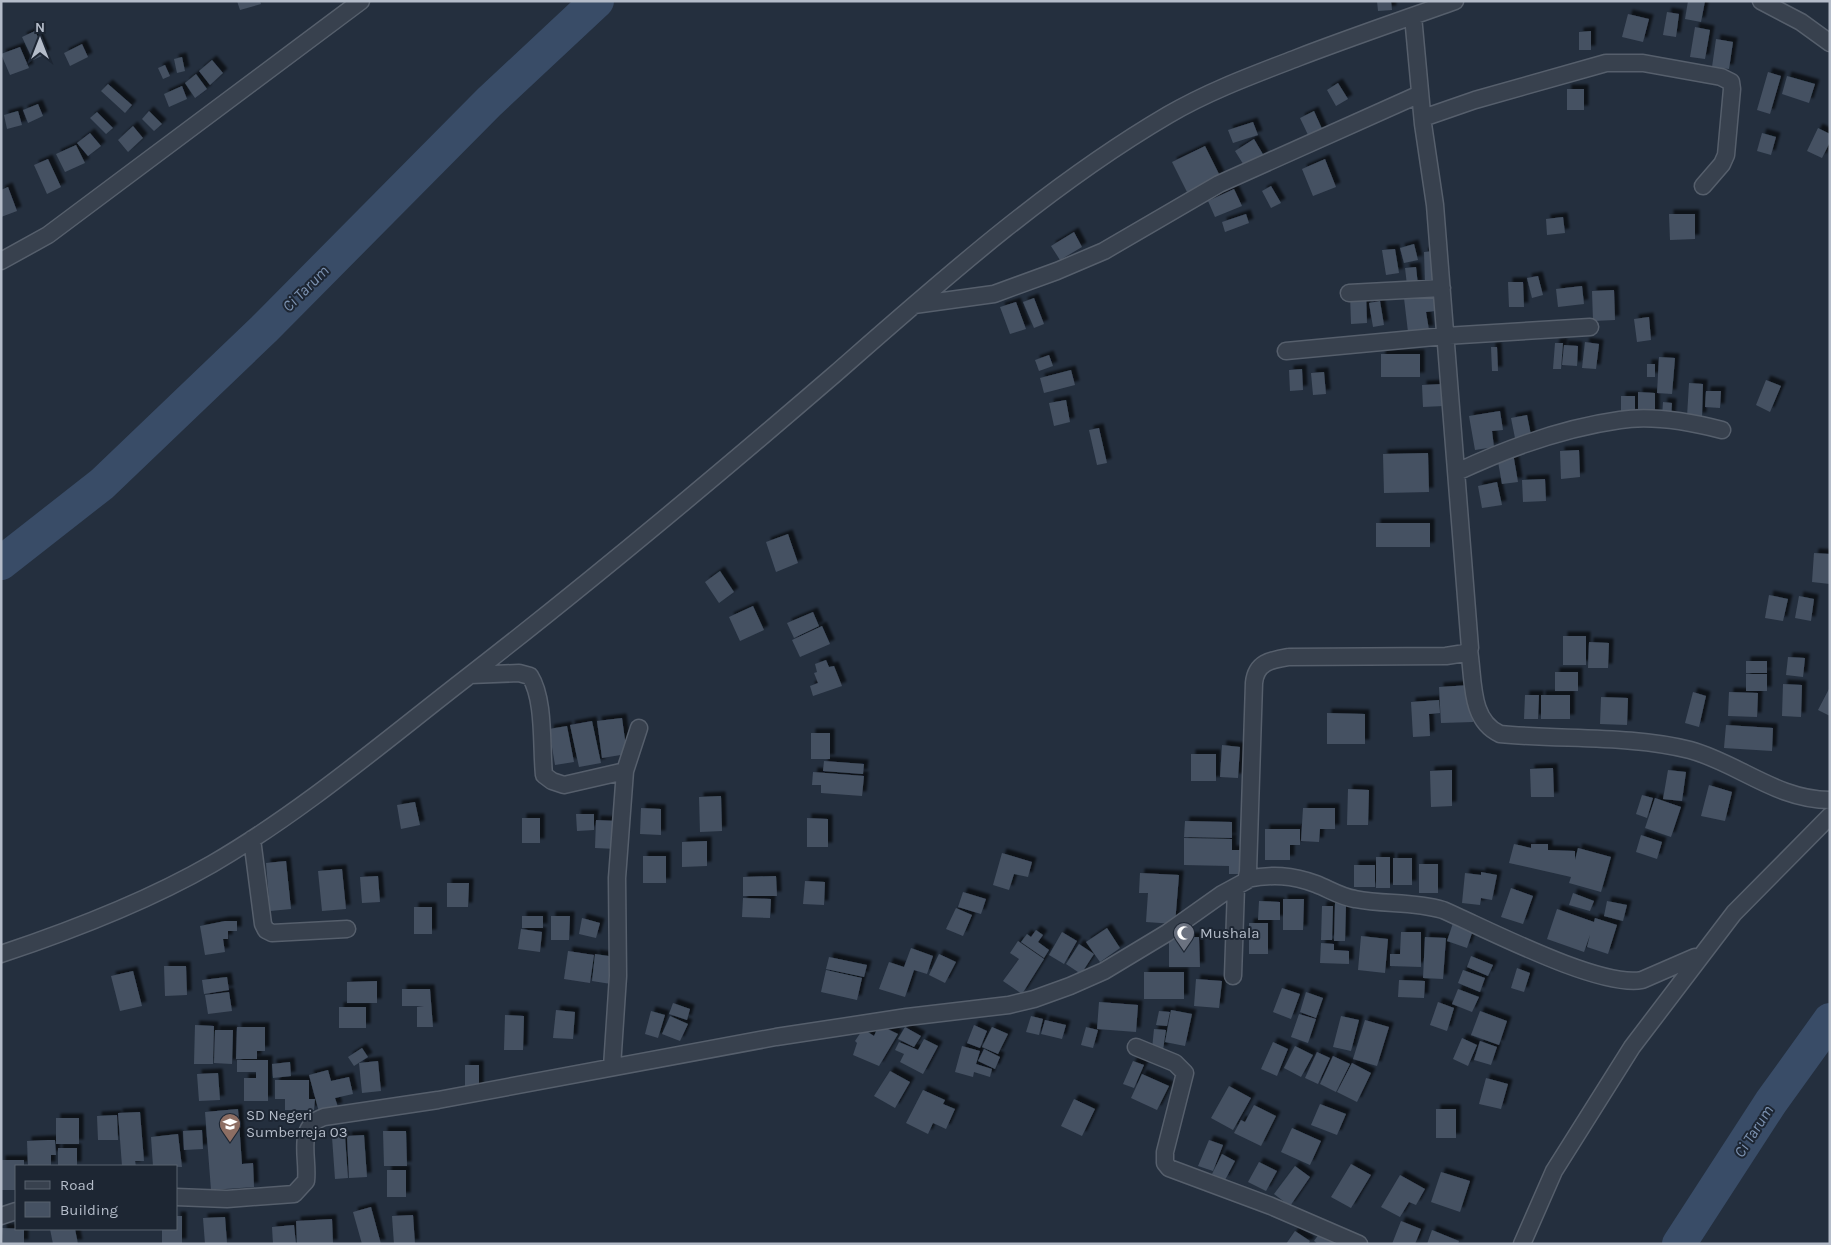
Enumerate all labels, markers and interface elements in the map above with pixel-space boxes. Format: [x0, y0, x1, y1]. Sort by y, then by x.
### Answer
north arrow [15, 15, 65, 65]
text: N [35, 19, 45, 36]
water label: Ci Tarum [278, 261, 333, 316]
mosque icon: Mushala [1172, 921, 1196, 952]
place label: Mushala [1200, 924, 1259, 942]
water label: Ci Tarum [1730, 1102, 1777, 1161]
place label: SD Negeri Sumberreja 03 [246, 1106, 348, 1141]
school or university icon: SD Negeri Sumberreja 03 [218, 1112, 242, 1143]
legend [15, 1165, 178, 1230]
text: Road [60, 1176, 95, 1194]
text: Building [60, 1201, 118, 1219]

